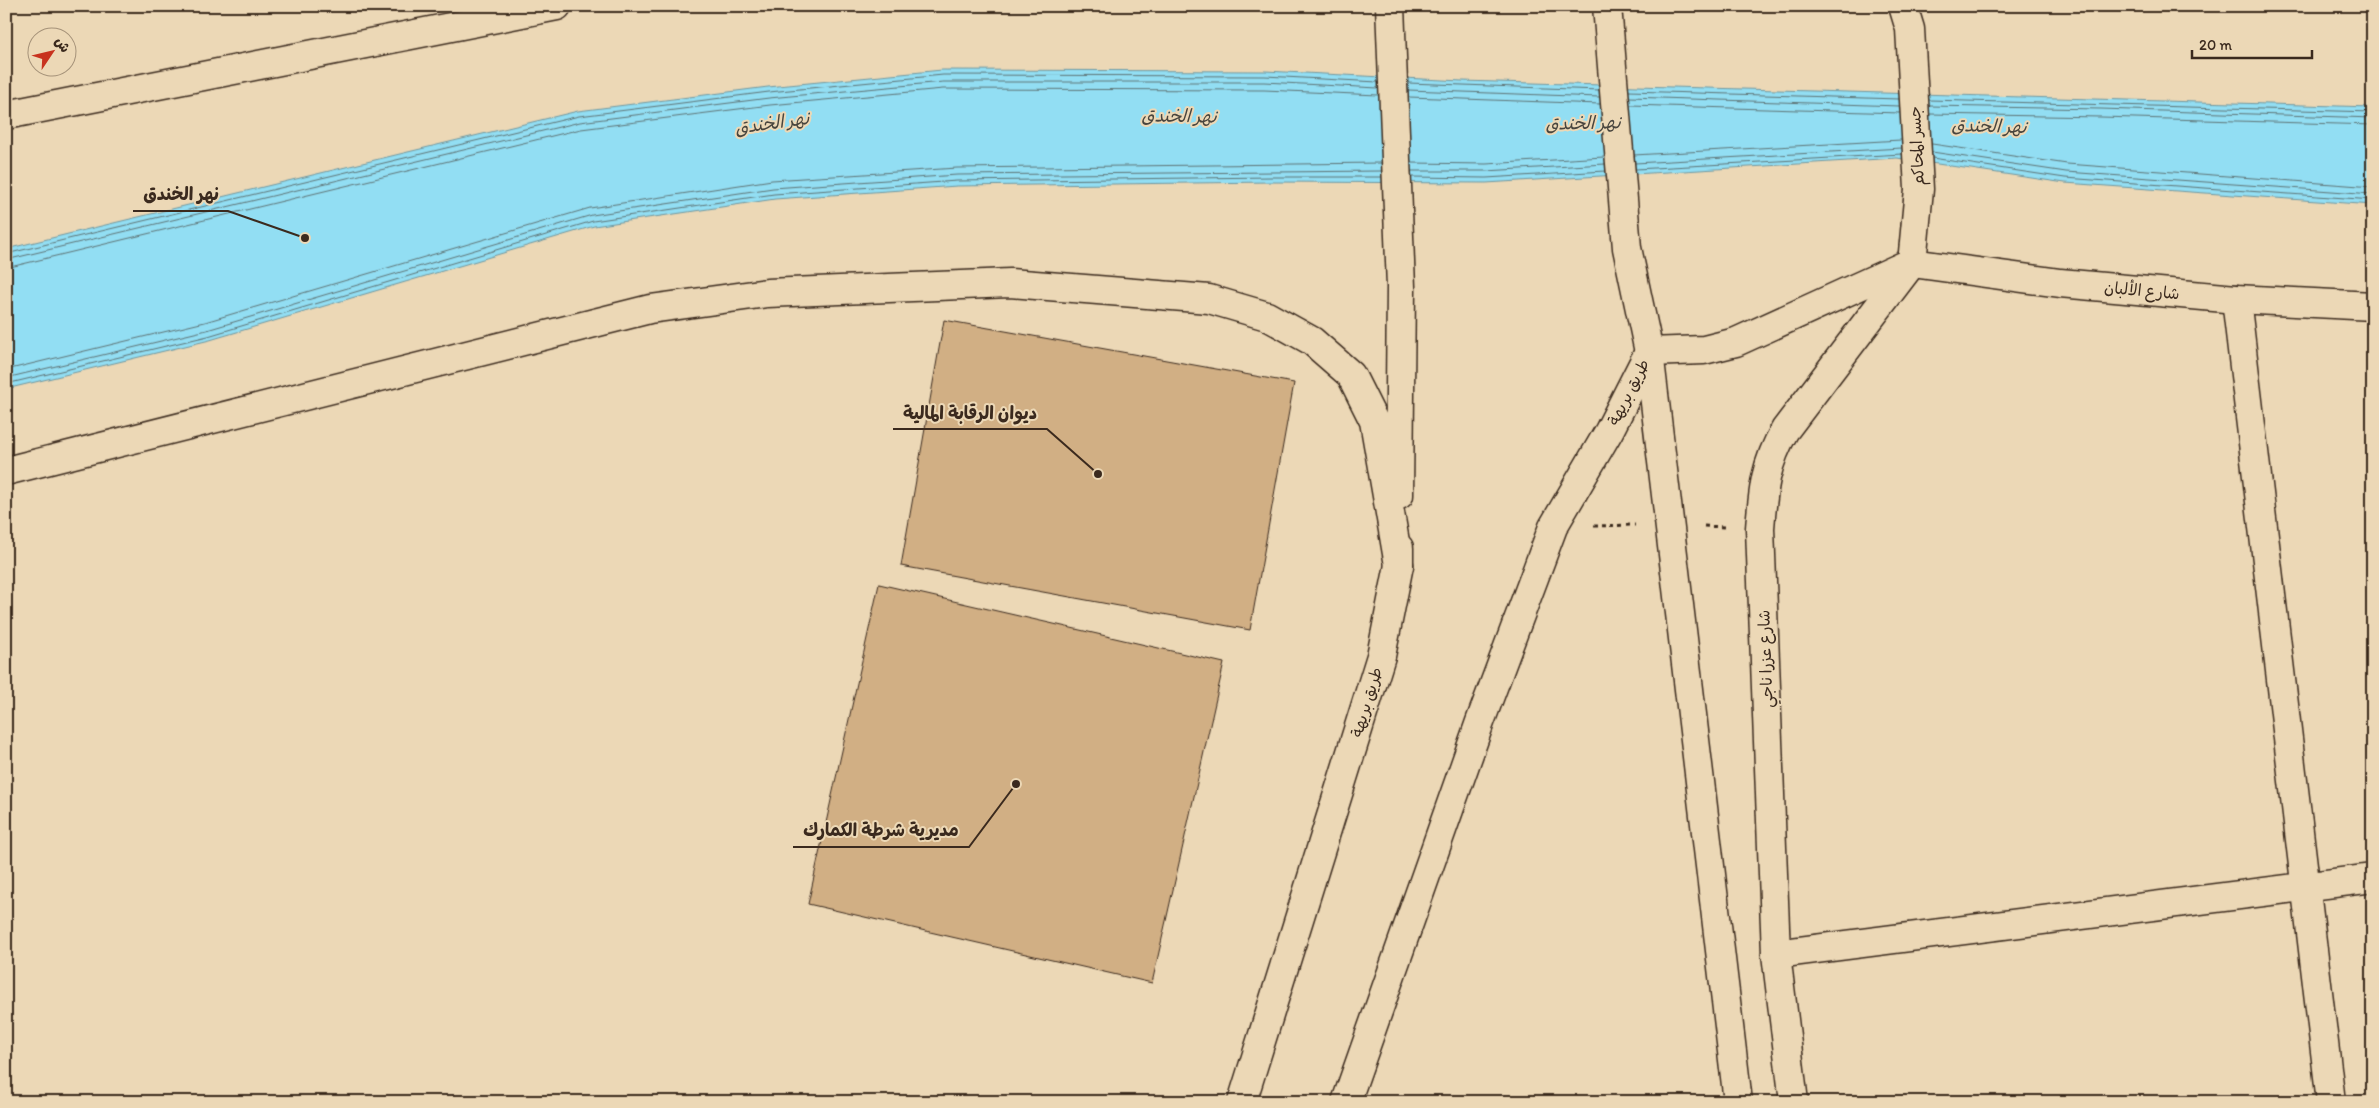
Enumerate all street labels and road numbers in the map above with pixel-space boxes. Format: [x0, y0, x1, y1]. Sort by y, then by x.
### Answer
street label: جسر المحاكم [1905, 105, 1931, 186]
street label: شارع الألبان [2103, 277, 2181, 305]
street label: طريق بريهة [1604, 356, 1653, 429]
street label: شارع عزرا ناجي [1754, 609, 1782, 708]
street label: طريق بريهة [1347, 665, 1386, 739]

